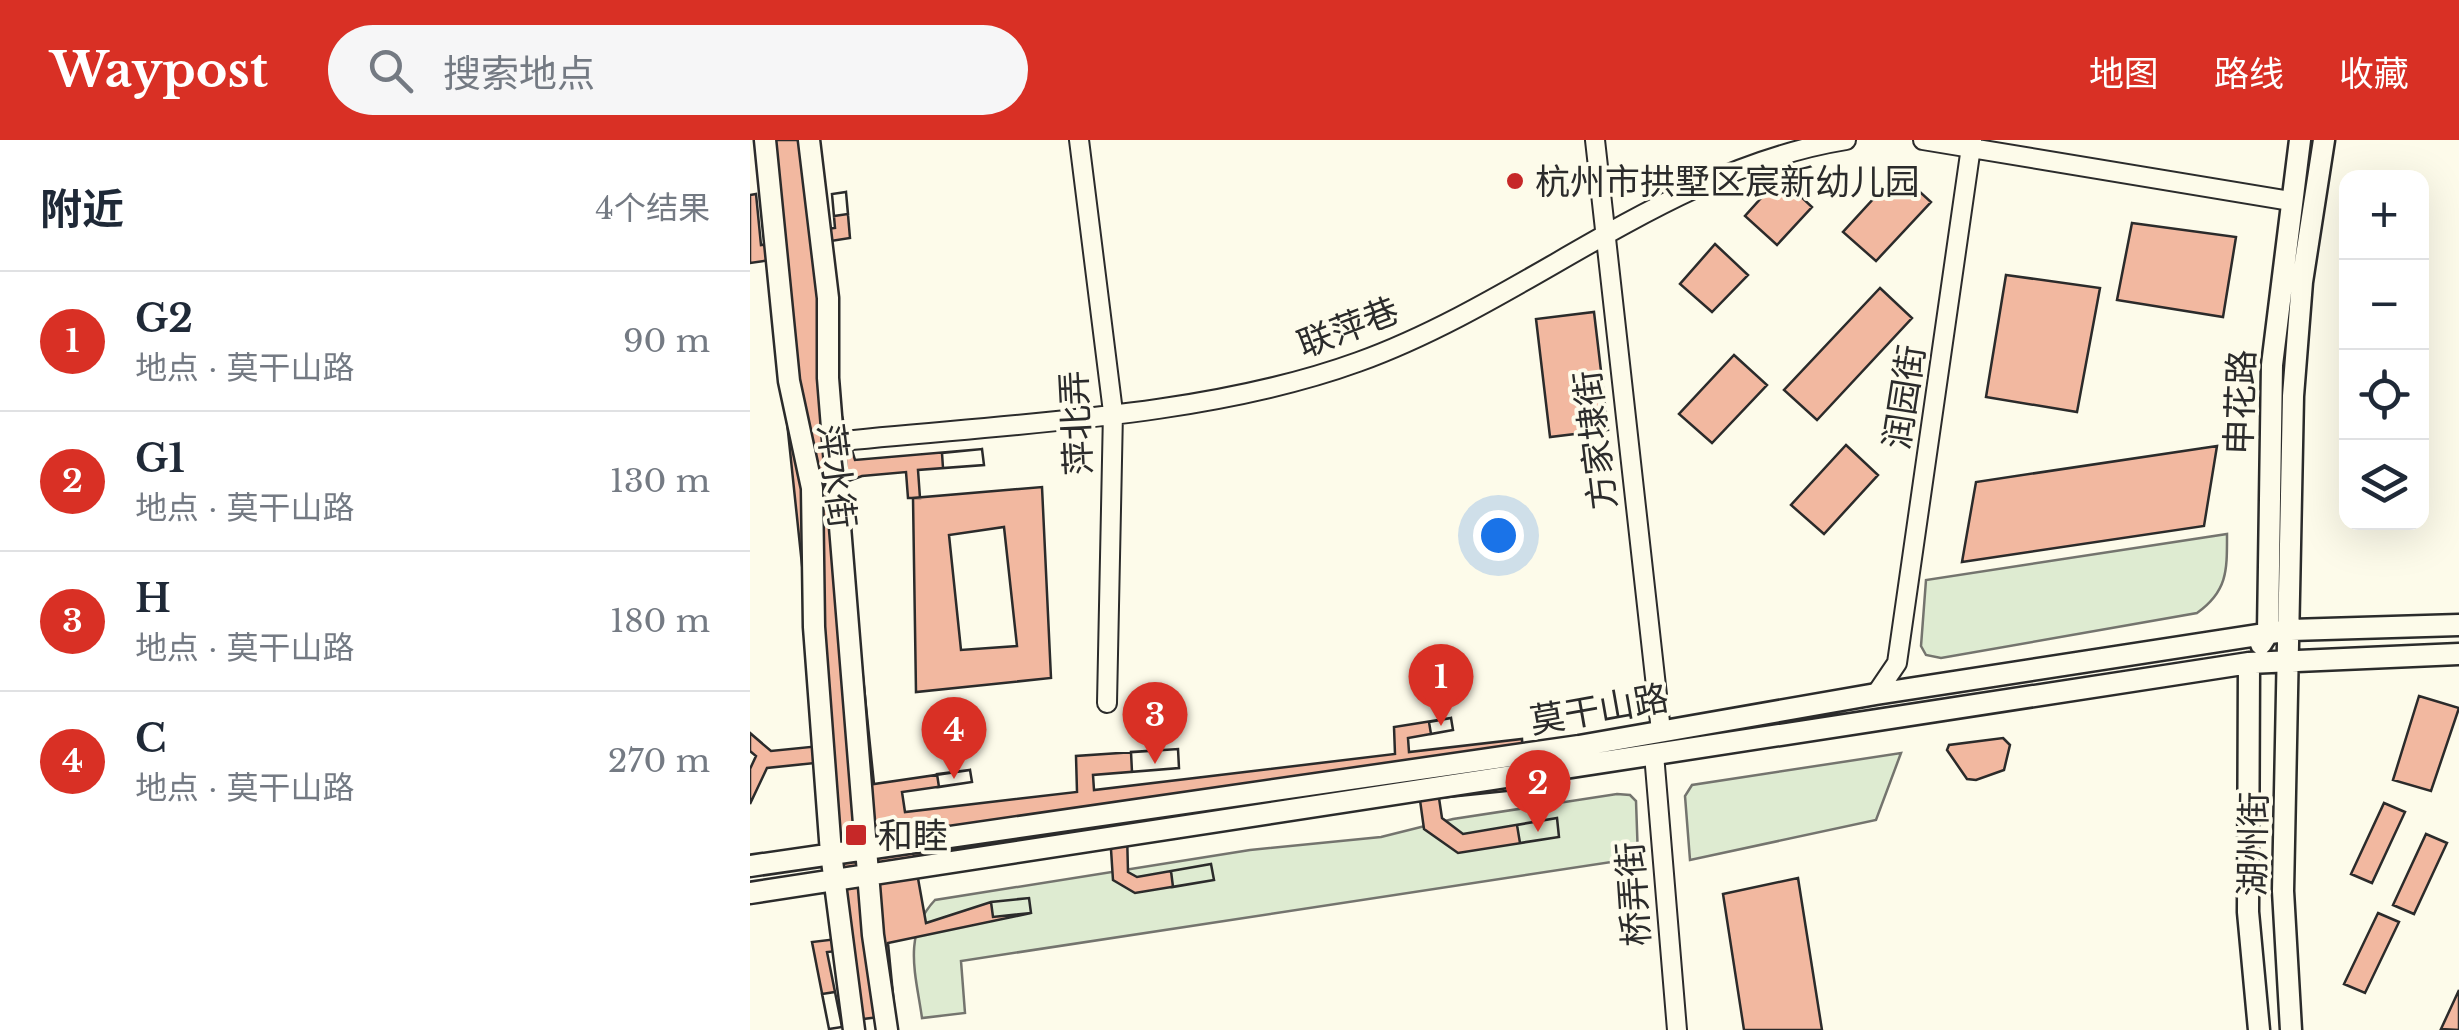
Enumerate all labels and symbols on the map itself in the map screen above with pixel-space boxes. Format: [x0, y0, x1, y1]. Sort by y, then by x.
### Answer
place label: 杭州市拱墅区宸新幼儿园 [1535, 160, 1920, 203]
marker: 杭州市拱墅区宸新幼儿园 [1504, 170, 1526, 192]
street label: 联萍巷 [1291, 288, 1405, 366]
street label: 润园街 [1875, 342, 1933, 452]
street label: 申花路 [2217, 349, 2263, 455]
street label: 方家埭街 [1565, 368, 1625, 512]
street label: 萍北弄 [1052, 369, 1100, 477]
street label: 萍水街 [809, 421, 865, 531]
your location [1473, 510, 1524, 561]
pin: 1 [1408, 644, 1474, 726]
street label: 莫干山路 [1526, 676, 1672, 742]
pin: 3 [1122, 682, 1188, 764]
pin: 4 [922, 696, 986, 779]
pin: 2 [1506, 750, 1570, 832]
street label: 湖州街 [2231, 791, 2275, 897]
place label: 和睦 [878, 814, 948, 857]
marker: 和睦 [843, 822, 869, 848]
street label: 桥弄街 [1608, 840, 1658, 948]

